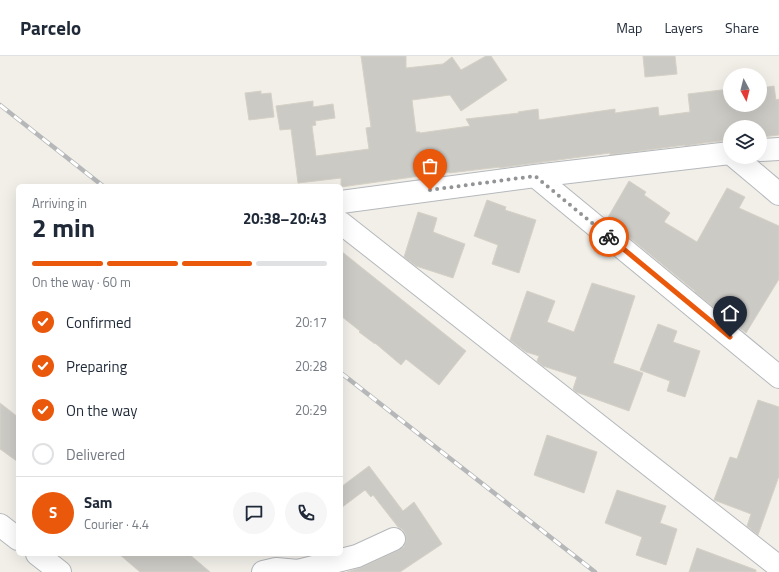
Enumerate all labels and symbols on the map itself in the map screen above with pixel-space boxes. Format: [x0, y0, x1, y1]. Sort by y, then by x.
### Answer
north arrow [723, 68, 767, 112]
pin [413, 149, 447, 190]
courier [589, 217, 629, 257]
pin [713, 296, 747, 337]

